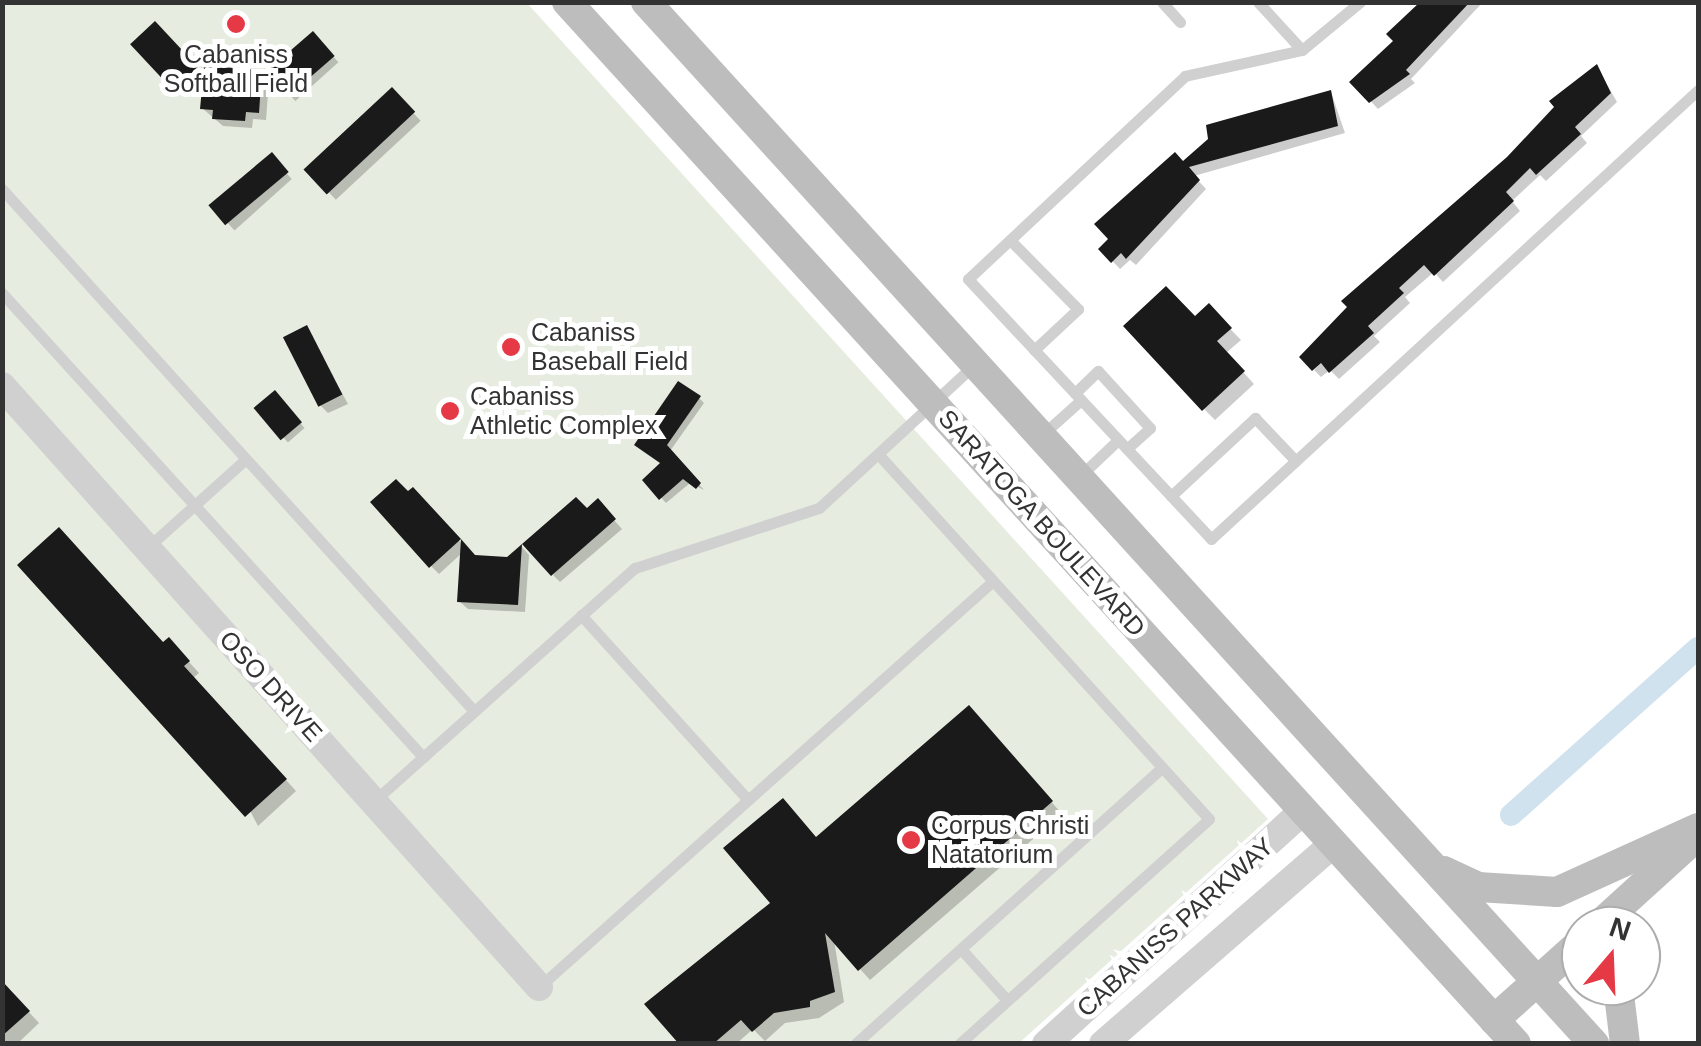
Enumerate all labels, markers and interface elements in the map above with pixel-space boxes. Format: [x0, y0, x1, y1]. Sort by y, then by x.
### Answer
marker: Cabaniss Softball Field [225, 13, 247, 35]
place label: Cabaniss Softball Field [164, 40, 308, 99]
place label: Cabaniss Baseball Field [531, 318, 688, 377]
marker: Cabaniss Baseball Field [500, 336, 522, 358]
place label: Cabaniss Athletic Complex [470, 382, 658, 441]
marker: Cabaniss Athletic Complex [439, 400, 461, 422]
street label: SARATOGA BOULEVARD [932, 403, 1152, 643]
street label: OSO DRIVE [213, 624, 329, 748]
place label: Corpus Christi Natatorium [931, 811, 1089, 870]
marker: Corpus Christi Natatorium [900, 829, 922, 851]
street label: CABANISS PARKWAY [1071, 831, 1279, 1023]
north arrow [1561, 906, 1661, 1006]
text: N [1606, 911, 1635, 947]

